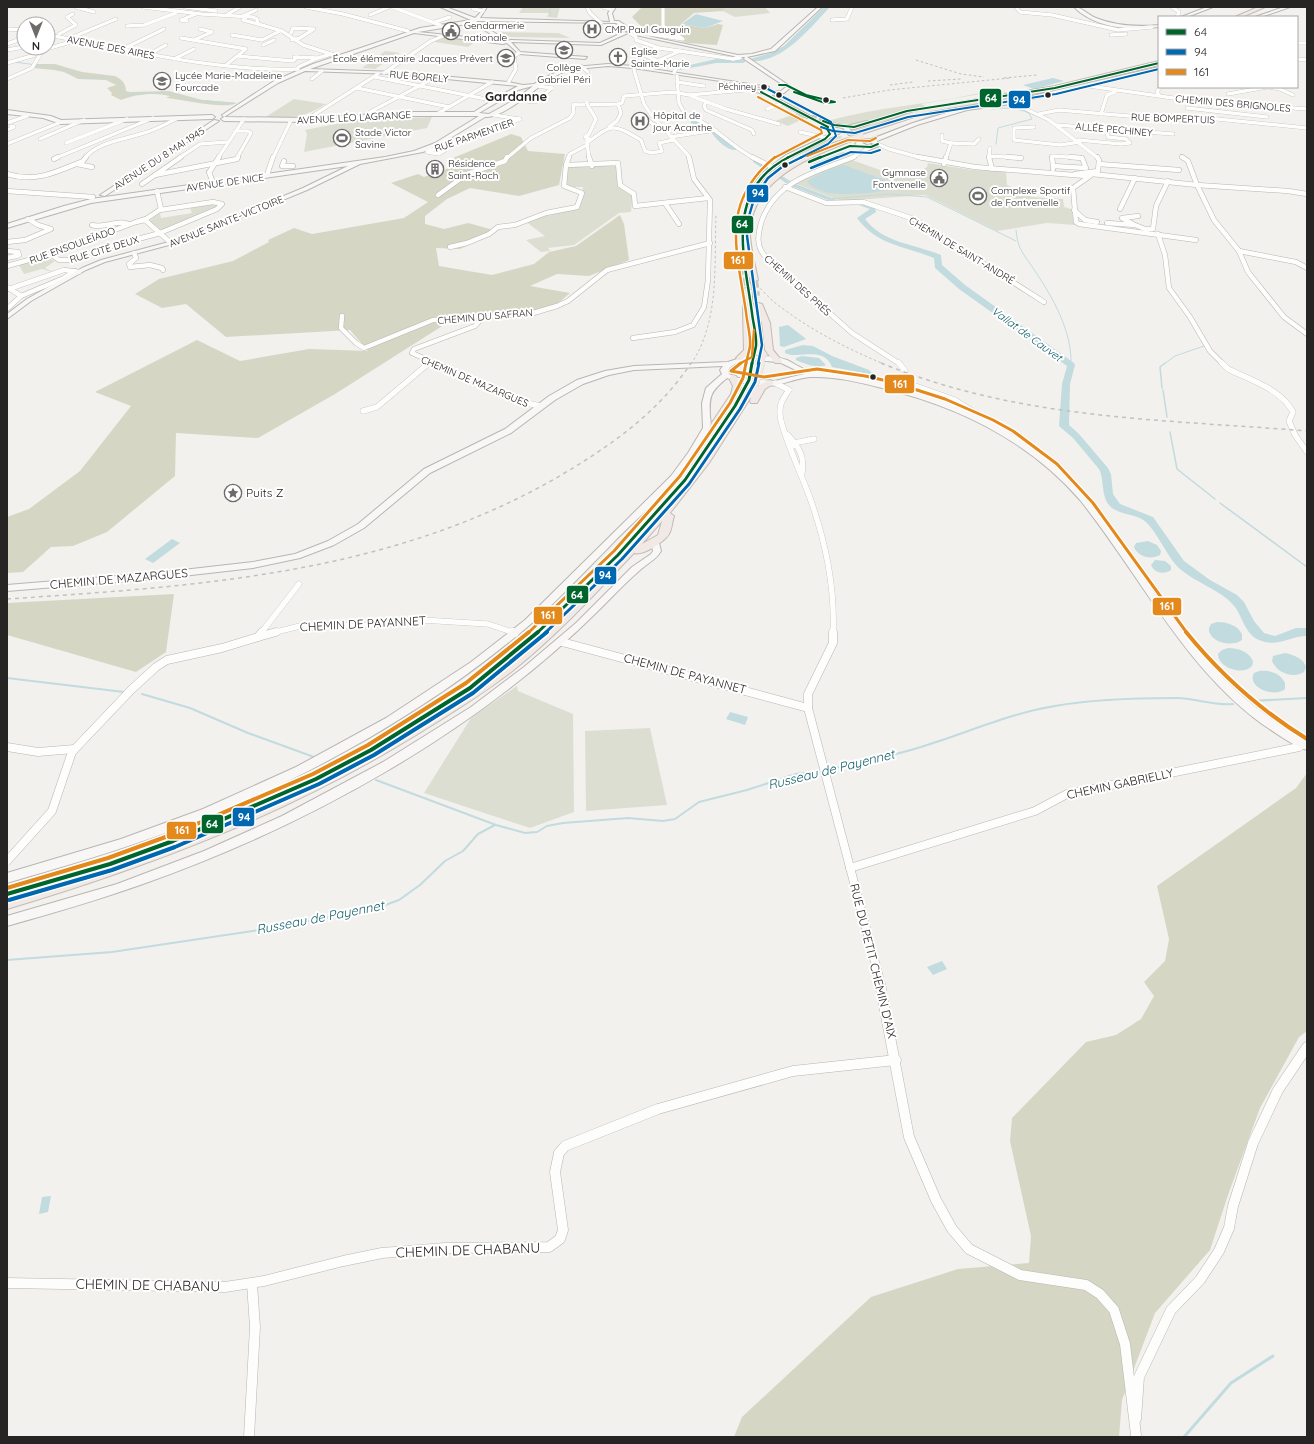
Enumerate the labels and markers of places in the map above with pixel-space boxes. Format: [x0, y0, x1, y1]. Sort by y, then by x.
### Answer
place label: Gendarmerie nationale [464, 19, 525, 44]
hospital icon: CMP Paul Gauguin [582, 19, 602, 39]
public building icon: Gendarmerie nationale [441, 21, 461, 41]
place label: CMP Paul Gauguin [605, 23, 690, 36]
school or university icon: Collège Gabriel Péri [554, 40, 574, 60]
place label: Église Sainte-Marie [631, 45, 690, 70]
church icon: Église Sainte-Marie [608, 47, 628, 67]
school or university icon: École élémentaire Jacques Prévert [496, 48, 516, 68]
place label: École élémentaire Jacques Prévert [333, 52, 494, 65]
place label: Collège Gabriel Péri [537, 61, 591, 86]
place label: Lycée Marie-Madeleine Fourcade [175, 69, 283, 94]
school or university icon: Lycée Marie-Madeleine Fourcade [152, 71, 172, 91]
place label: Péchiney [719, 81, 756, 92]
marker: Péchiney [759, 82, 769, 92]
unlabelled marker [774, 90, 784, 100]
unlabelled marker [1043, 90, 1053, 100]
unlabelled marker [821, 95, 831, 105]
place label: Hôpital de jour Acanthe [652, 109, 713, 134]
hospital icon: Hôpital de jour Acanthe [630, 111, 650, 131]
place label: Stade Victor Savine [355, 126, 412, 151]
sports icon: Stade Victor Savine [332, 128, 352, 148]
place label: Résidence Saint-Roch [448, 157, 498, 182]
building icon: Résidence Saint-Roch [425, 159, 445, 179]
unlabelled marker [780, 160, 790, 170]
place label: Gymnase Fontvenelle [873, 166, 926, 191]
public building icon: Gymnase Fontvenelle [929, 168, 949, 188]
place label: Complexe Sportif de Fontvenelle [991, 184, 1071, 209]
sports icon: Complexe Sportif de Fontvenelle [968, 186, 988, 206]
unlabelled marker [868, 372, 878, 382]
place icon: Puits Z [223, 483, 243, 503]
place label: Puits Z [246, 485, 284, 500]

